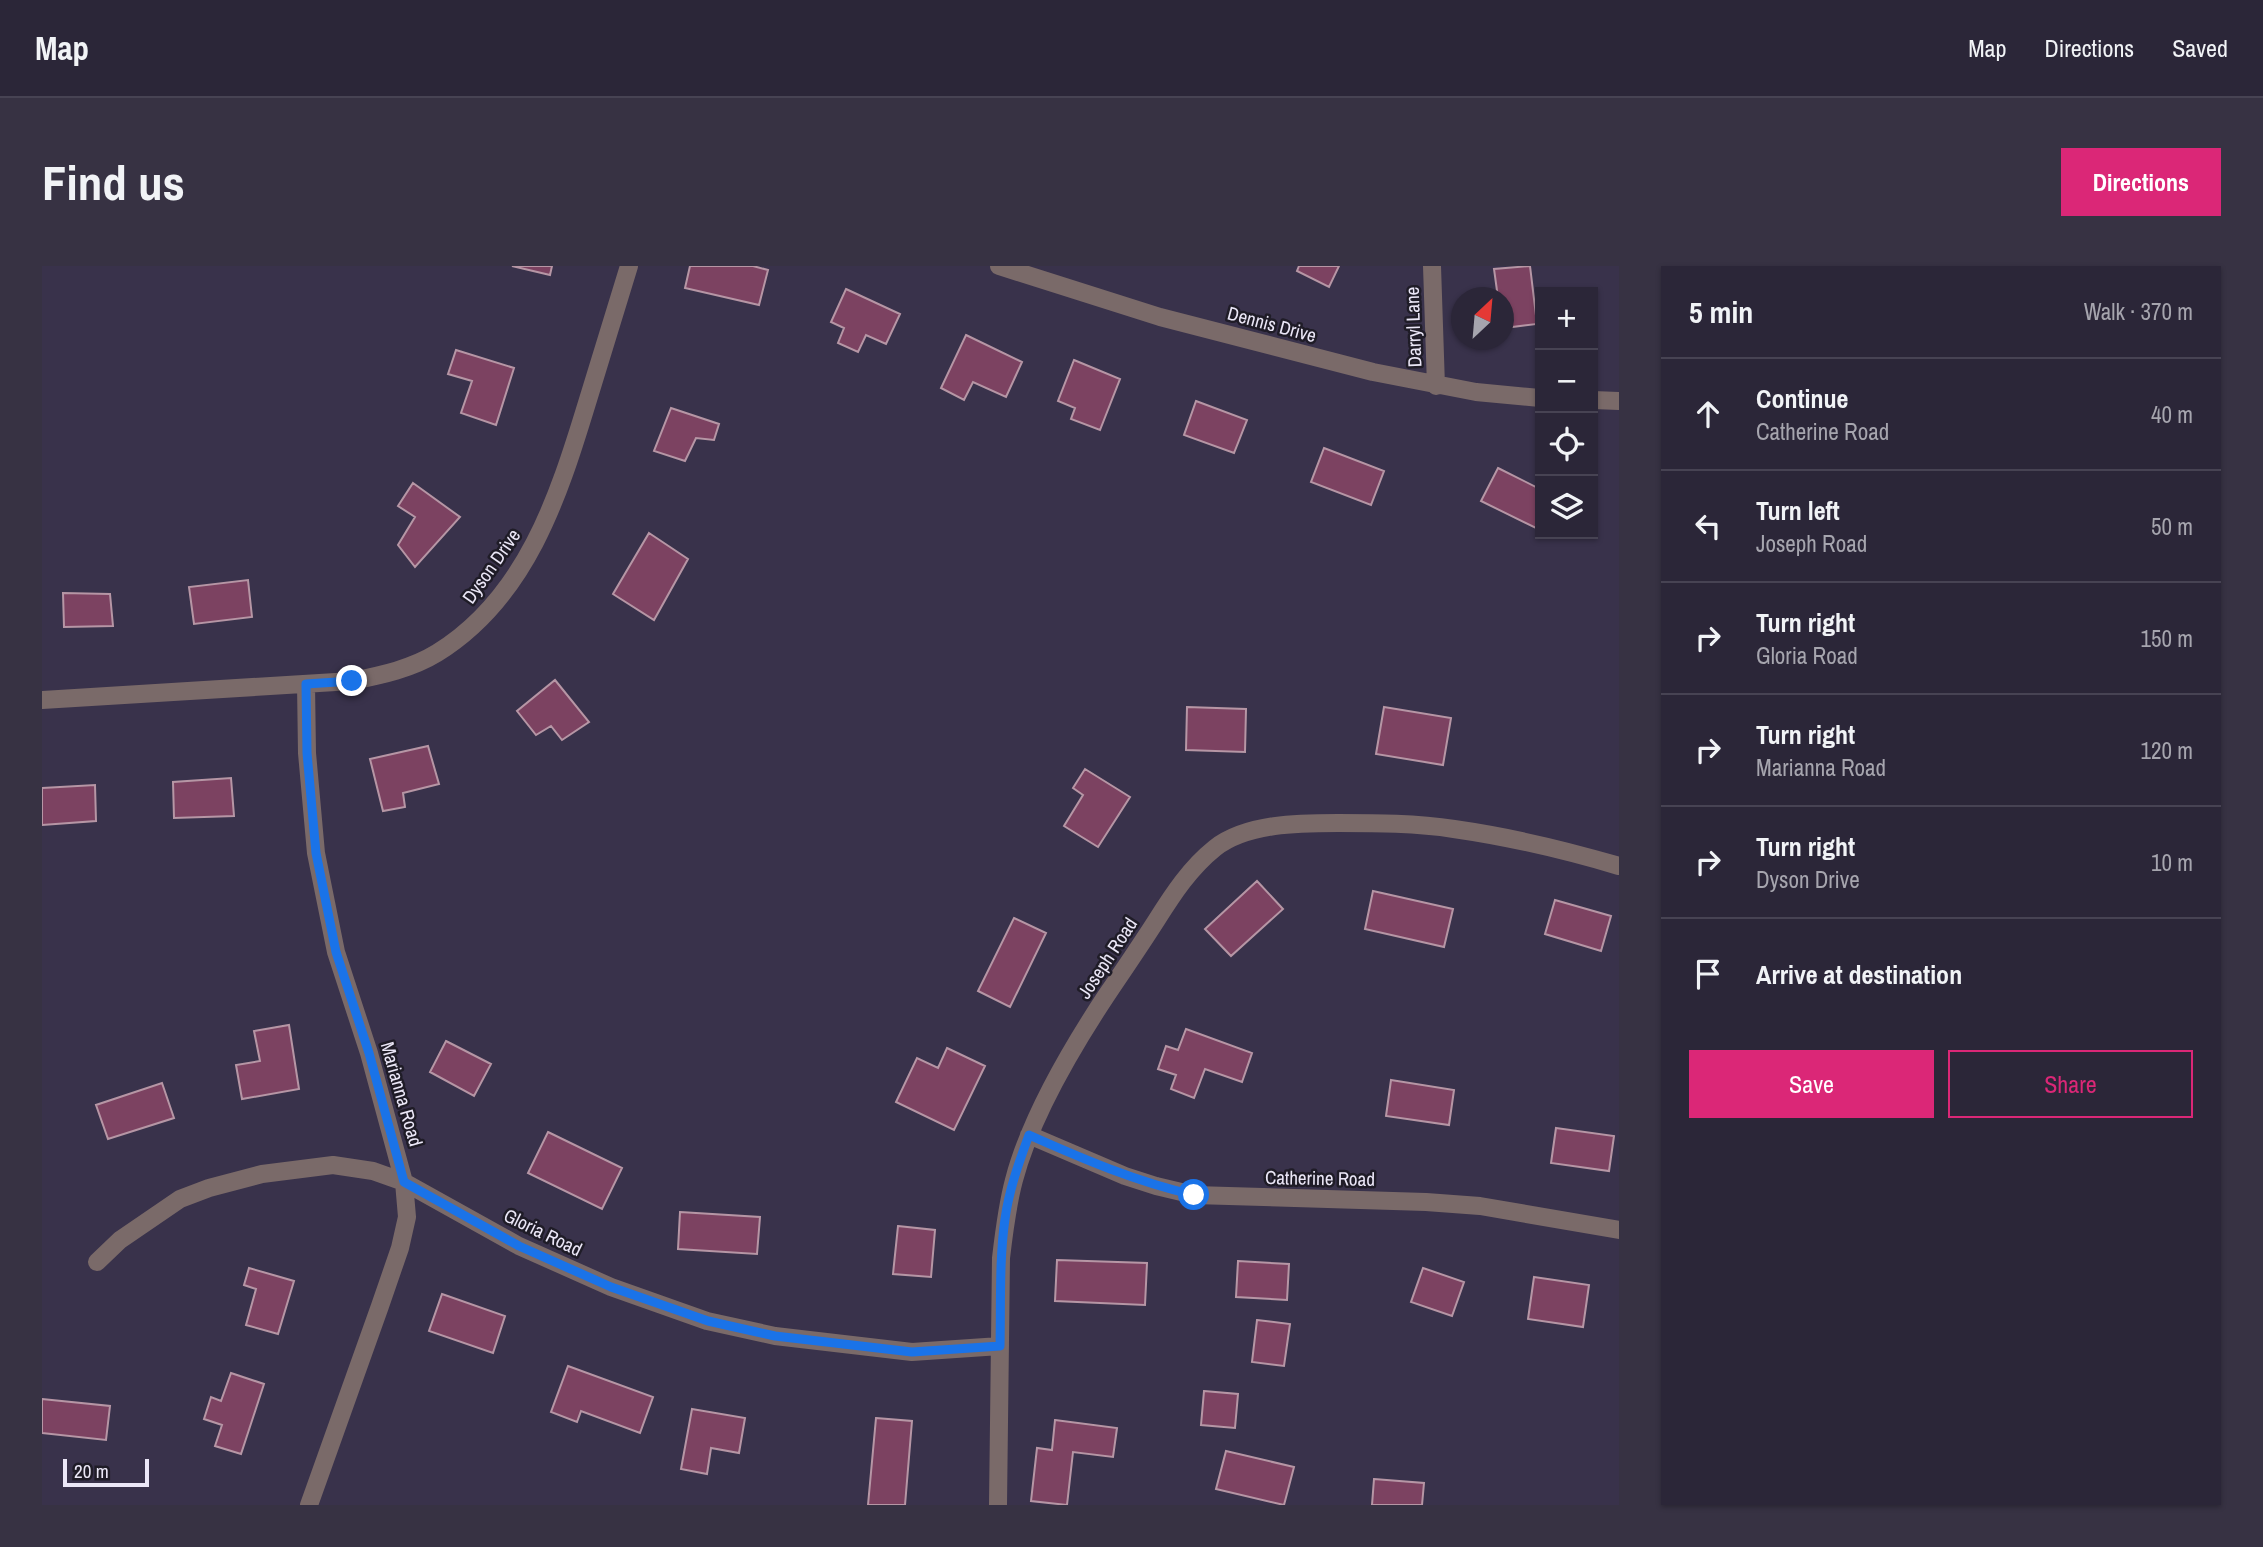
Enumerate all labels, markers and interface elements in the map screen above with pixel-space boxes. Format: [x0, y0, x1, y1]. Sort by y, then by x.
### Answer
text: Map [35, 26, 89, 70]
text: Map [1968, 32, 2006, 64]
text: Directions [2044, 32, 2134, 64]
text: Saved [2172, 32, 2228, 64]
button: Directions [2061, 148, 2221, 216]
text: Find us [42, 149, 185, 215]
street label: Darryl Lane [1399, 286, 1427, 368]
north arrow [1451, 287, 1514, 350]
map controls [1535, 287, 1598, 539]
button: + [1535, 287, 1598, 350]
text: 5 min [1689, 292, 1753, 332]
text: Walk · 370 m [2084, 296, 2193, 327]
street label: Dennis Drive [1225, 300, 1319, 348]
button: − [1535, 350, 1598, 413]
text: Continue [1756, 381, 1848, 416]
icon: ahead [1689, 395, 1727, 433]
text: 40 m [2151, 399, 2193, 430]
button: locate [1535, 413, 1598, 476]
text: Catherine Road [1756, 416, 1889, 447]
button: layers [1535, 476, 1598, 539]
text: Turn left [1756, 493, 1840, 528]
icon: left [1689, 507, 1727, 545]
text: 50 m [2151, 511, 2193, 542]
street label: Dyson Drive [456, 523, 526, 609]
text: Joseph Road [1756, 528, 1867, 559]
text: Turn right [1756, 605, 1855, 640]
icon: right [1689, 619, 1727, 657]
text: 150 m [2141, 623, 2193, 654]
text: Gloria Road [1756, 640, 1858, 671]
route end [336, 665, 367, 696]
text: Turn right [1756, 717, 1855, 752]
icon: right [1689, 731, 1727, 769]
text: 120 m [2141, 735, 2193, 766]
text: Marianna Road [1756, 752, 1886, 783]
text: Turn right [1756, 829, 1855, 864]
icon: right [1689, 843, 1727, 881]
text: 10 m [2151, 847, 2193, 878]
text: Dyson Drive [1756, 864, 1860, 895]
street label: Joseph Road [1071, 912, 1143, 1004]
icon: arrive [1689, 955, 1727, 993]
text: Arrive at destination [1756, 957, 1962, 992]
street label: Marianna Road [375, 1039, 429, 1149]
button: Save [1689, 1050, 1934, 1118]
button: Share [1948, 1050, 2193, 1118]
street label: Catherine Road [1265, 1164, 1375, 1192]
route start [1178, 1179, 1209, 1210]
street label: Gloria Road [500, 1202, 586, 1262]
scale bar [63, 1456, 149, 1488]
text: 20 m [74, 1458, 109, 1484]

